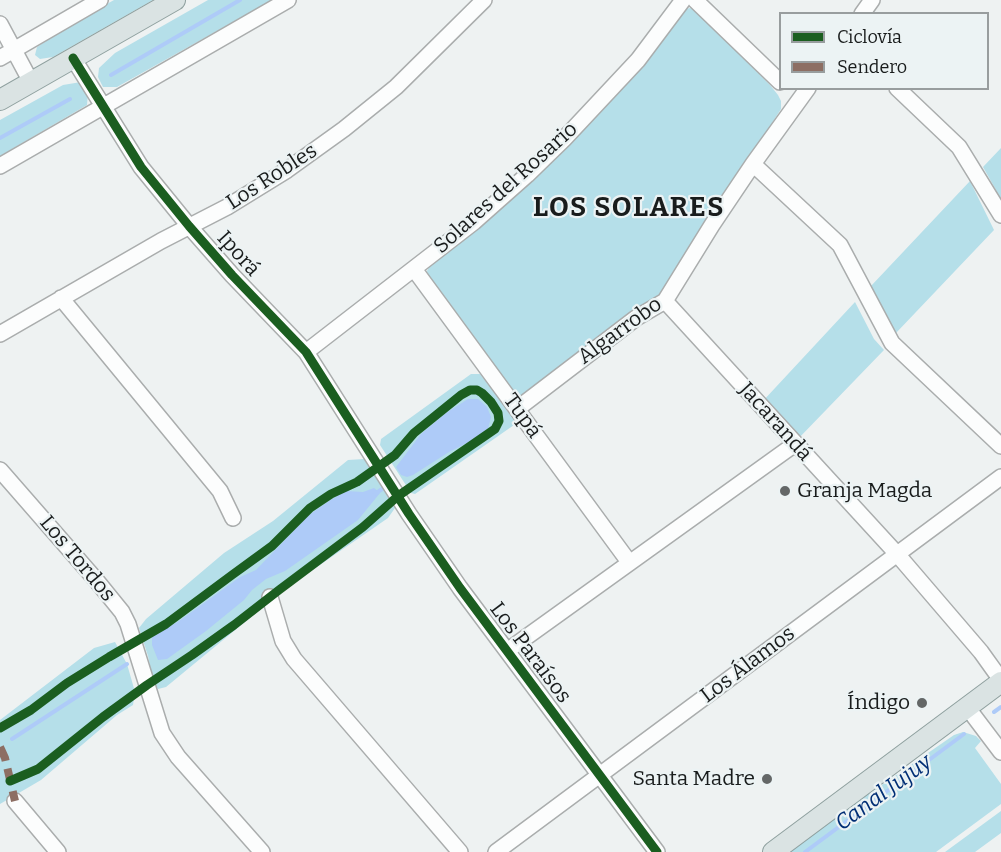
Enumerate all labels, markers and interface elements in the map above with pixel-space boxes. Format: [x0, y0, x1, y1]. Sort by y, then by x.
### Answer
legend [779, 12, 989, 90]
text: Ciclovía [837, 26, 902, 48]
text: Sendero [837, 56, 907, 78]
street label: Solares del Rosario [429, 117, 583, 259]
street label: Los Robles [222, 138, 322, 216]
district label: LOS SOLARES [533, 192, 725, 224]
street label: Iporá [211, 226, 265, 282]
street label: Algarrobo [573, 292, 667, 370]
street label: Jacarandá [733, 378, 817, 466]
street label: Tupá [497, 389, 547, 443]
place label: Granja Magda [797, 478, 932, 504]
marker: Granja Magda [778, 484, 792, 498]
street label: Los Tordos [34, 511, 120, 607]
street label: Los Paraísos [484, 598, 576, 708]
street label: Los Álamos [696, 621, 800, 709]
place label: Índigo [847, 690, 910, 716]
marker: Índigo [915, 696, 929, 710]
water label: Canal Jujuy [831, 749, 937, 837]
place label: Santa Madre [632, 766, 755, 792]
marker: Santa Madre [760, 772, 774, 786]

